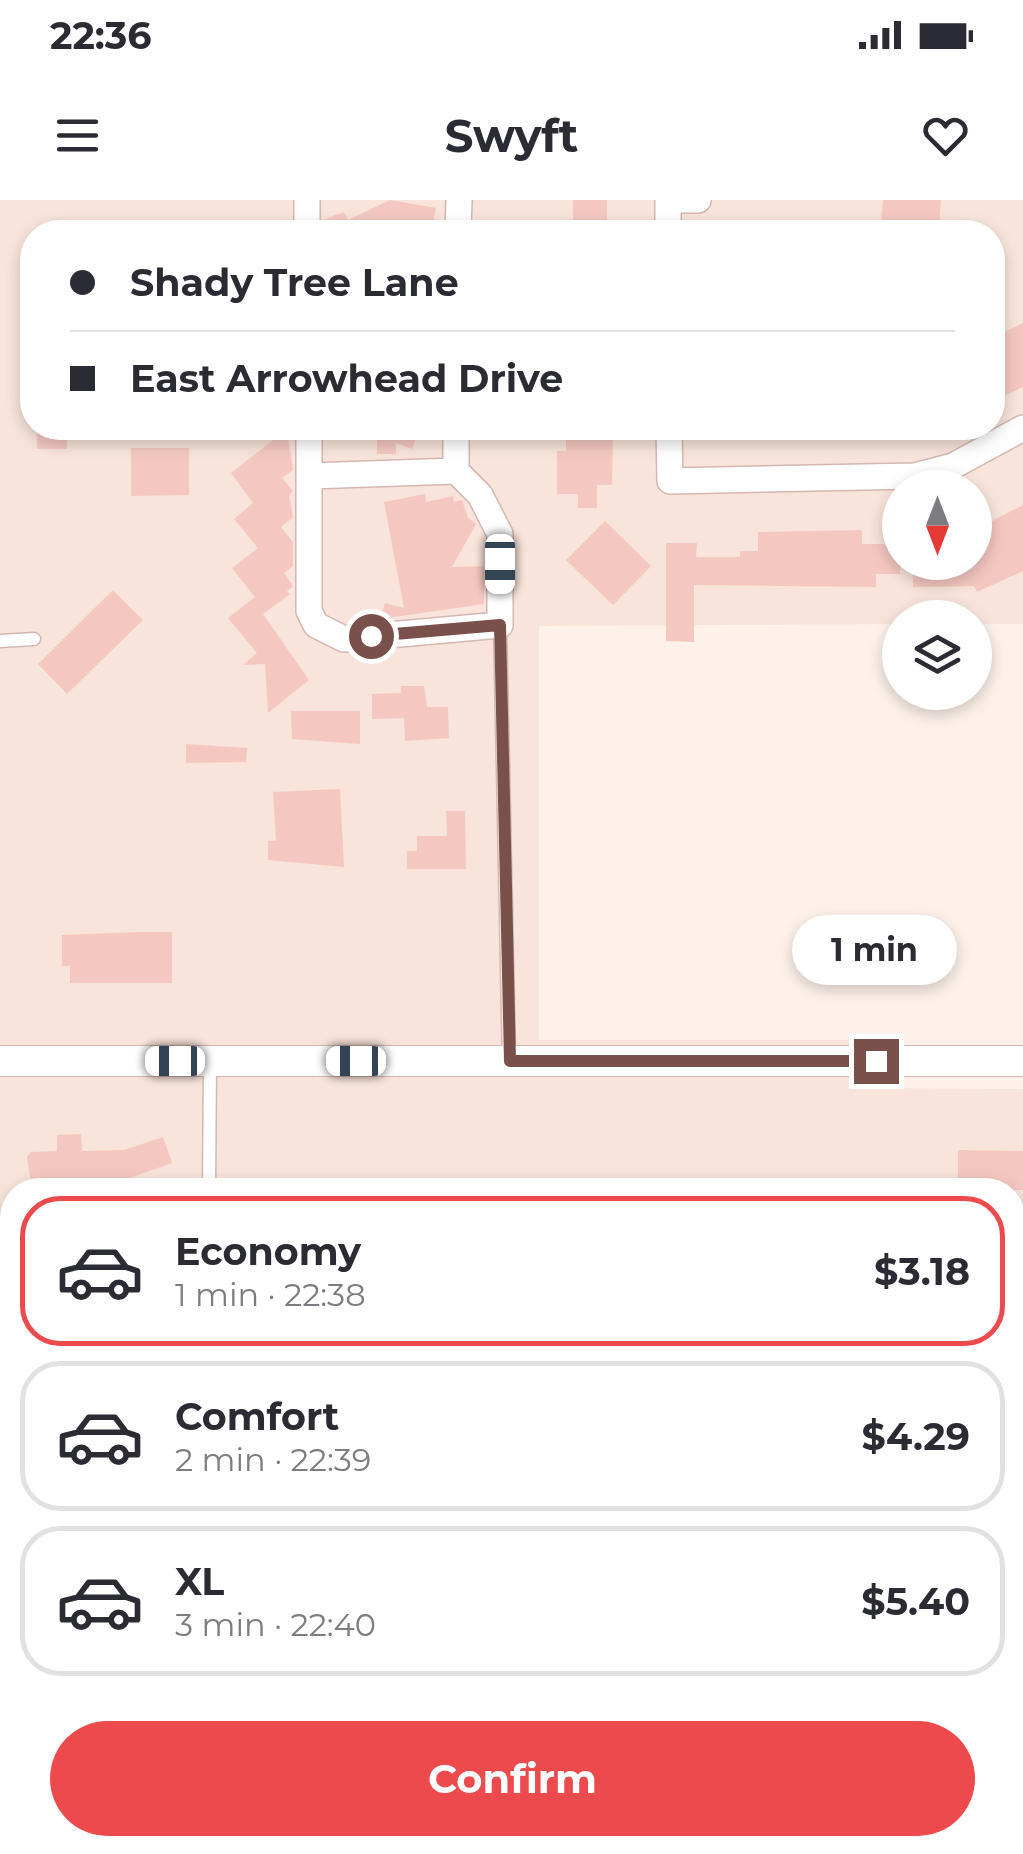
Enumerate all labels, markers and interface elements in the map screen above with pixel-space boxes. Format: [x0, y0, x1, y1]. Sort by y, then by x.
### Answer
text: 22:36 [50, 12, 152, 59]
icon: menu [50, 108, 105, 163]
text: Swyft [445, 108, 578, 163]
icon: heart [918, 108, 973, 163]
text: Shady Tree Lane [130, 259, 459, 306]
text: East Arrowhead Drive [130, 355, 563, 402]
north arrow [882, 470, 992, 580]
map controls [882, 470, 992, 710]
car [485, 534, 515, 594]
button: layers [882, 600, 992, 710]
route start [349, 614, 394, 659]
callout: 1 min [794, 916, 958, 986]
text: 1 min [831, 930, 918, 969]
route end [854, 1039, 899, 1084]
car [145, 1046, 205, 1076]
car [326, 1046, 386, 1076]
icon: car [55, 1226, 145, 1316]
text: Economy [175, 1228, 361, 1275]
text: $3.18 [874, 1248, 970, 1295]
text: 1 min · 22:38 [175, 1275, 366, 1314]
icon: car [55, 1391, 145, 1481]
text: Comfort [175, 1393, 339, 1440]
text: $4.29 [861, 1413, 970, 1460]
text: 2 min · 22:39 [175, 1440, 371, 1479]
icon: car [55, 1556, 145, 1646]
text: XL [175, 1558, 224, 1605]
text: $5.40 [861, 1578, 970, 1625]
text: 3 min · 22:40 [175, 1605, 376, 1644]
button: Confirm [50, 1721, 975, 1836]

